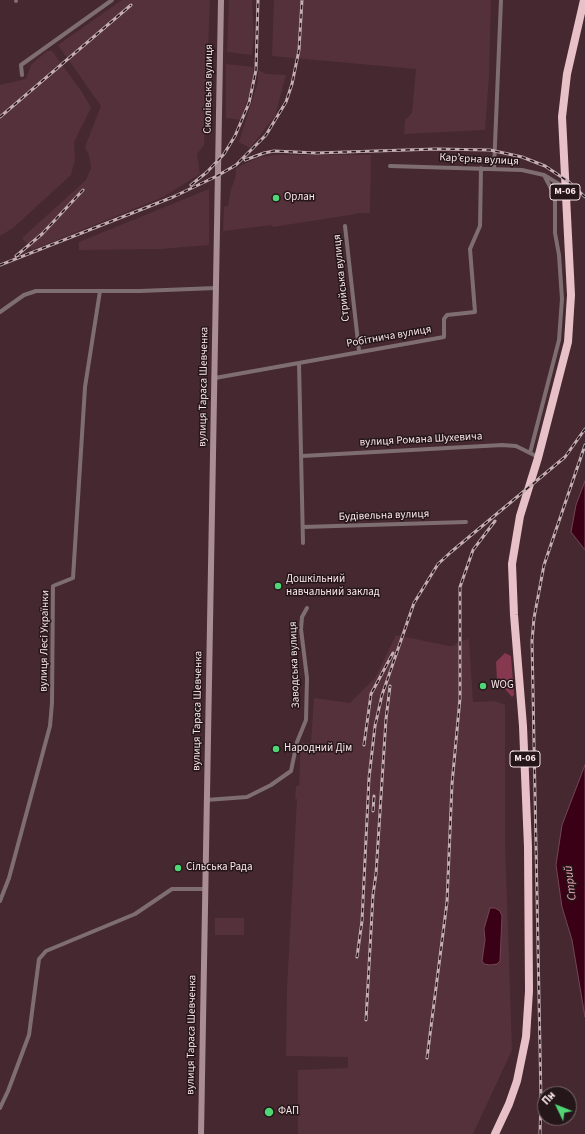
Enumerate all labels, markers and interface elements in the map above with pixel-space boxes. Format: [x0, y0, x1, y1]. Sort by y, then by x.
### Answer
street label: Сколівська вулиця [202, 44, 216, 134]
street label: Карʼєрна вулиця [439, 151, 519, 169]
road number: М-06 [550, 184, 580, 200]
place label: Орлан [284, 191, 315, 205]
marker: Орлан [271, 193, 281, 203]
street label: Стрийська вулиця [331, 234, 353, 322]
street label: Робітнича вулиця [346, 323, 432, 351]
street label: вулиця Тараса Шевченка [196, 327, 212, 447]
street label: вулиця Романа Шухевича [359, 430, 483, 450]
street label: Будівельна вулиця [339, 508, 429, 524]
place label: Дошкільний навчальний заклад [286, 573, 380, 599]
marker: Дошкільний навчальний заклад [273, 581, 283, 591]
street label: вулиця Лесі Українки [38, 590, 52, 692]
street label: Заводська вулиця [287, 621, 303, 709]
street label: вулиця Тараса Шевченка [190, 651, 206, 771]
place label: WOG [491, 679, 514, 693]
marker: WOG [478, 681, 488, 691]
place label: Народний Дім [284, 742, 352, 756]
marker: Народний Дім [271, 744, 281, 754]
road number: М-06 [510, 751, 540, 767]
place label: Сільська Рада [186, 861, 252, 875]
marker: Сільська Рада [173, 863, 183, 873]
water label: Стрий [562, 865, 580, 901]
street label: вулиця Тараса Шевченка [184, 975, 200, 1095]
north arrow [537, 1086, 577, 1126]
text: Пн [538, 1088, 559, 1108]
place label: ФАП [278, 1105, 299, 1119]
marker: ФАП [263, 1106, 275, 1118]

